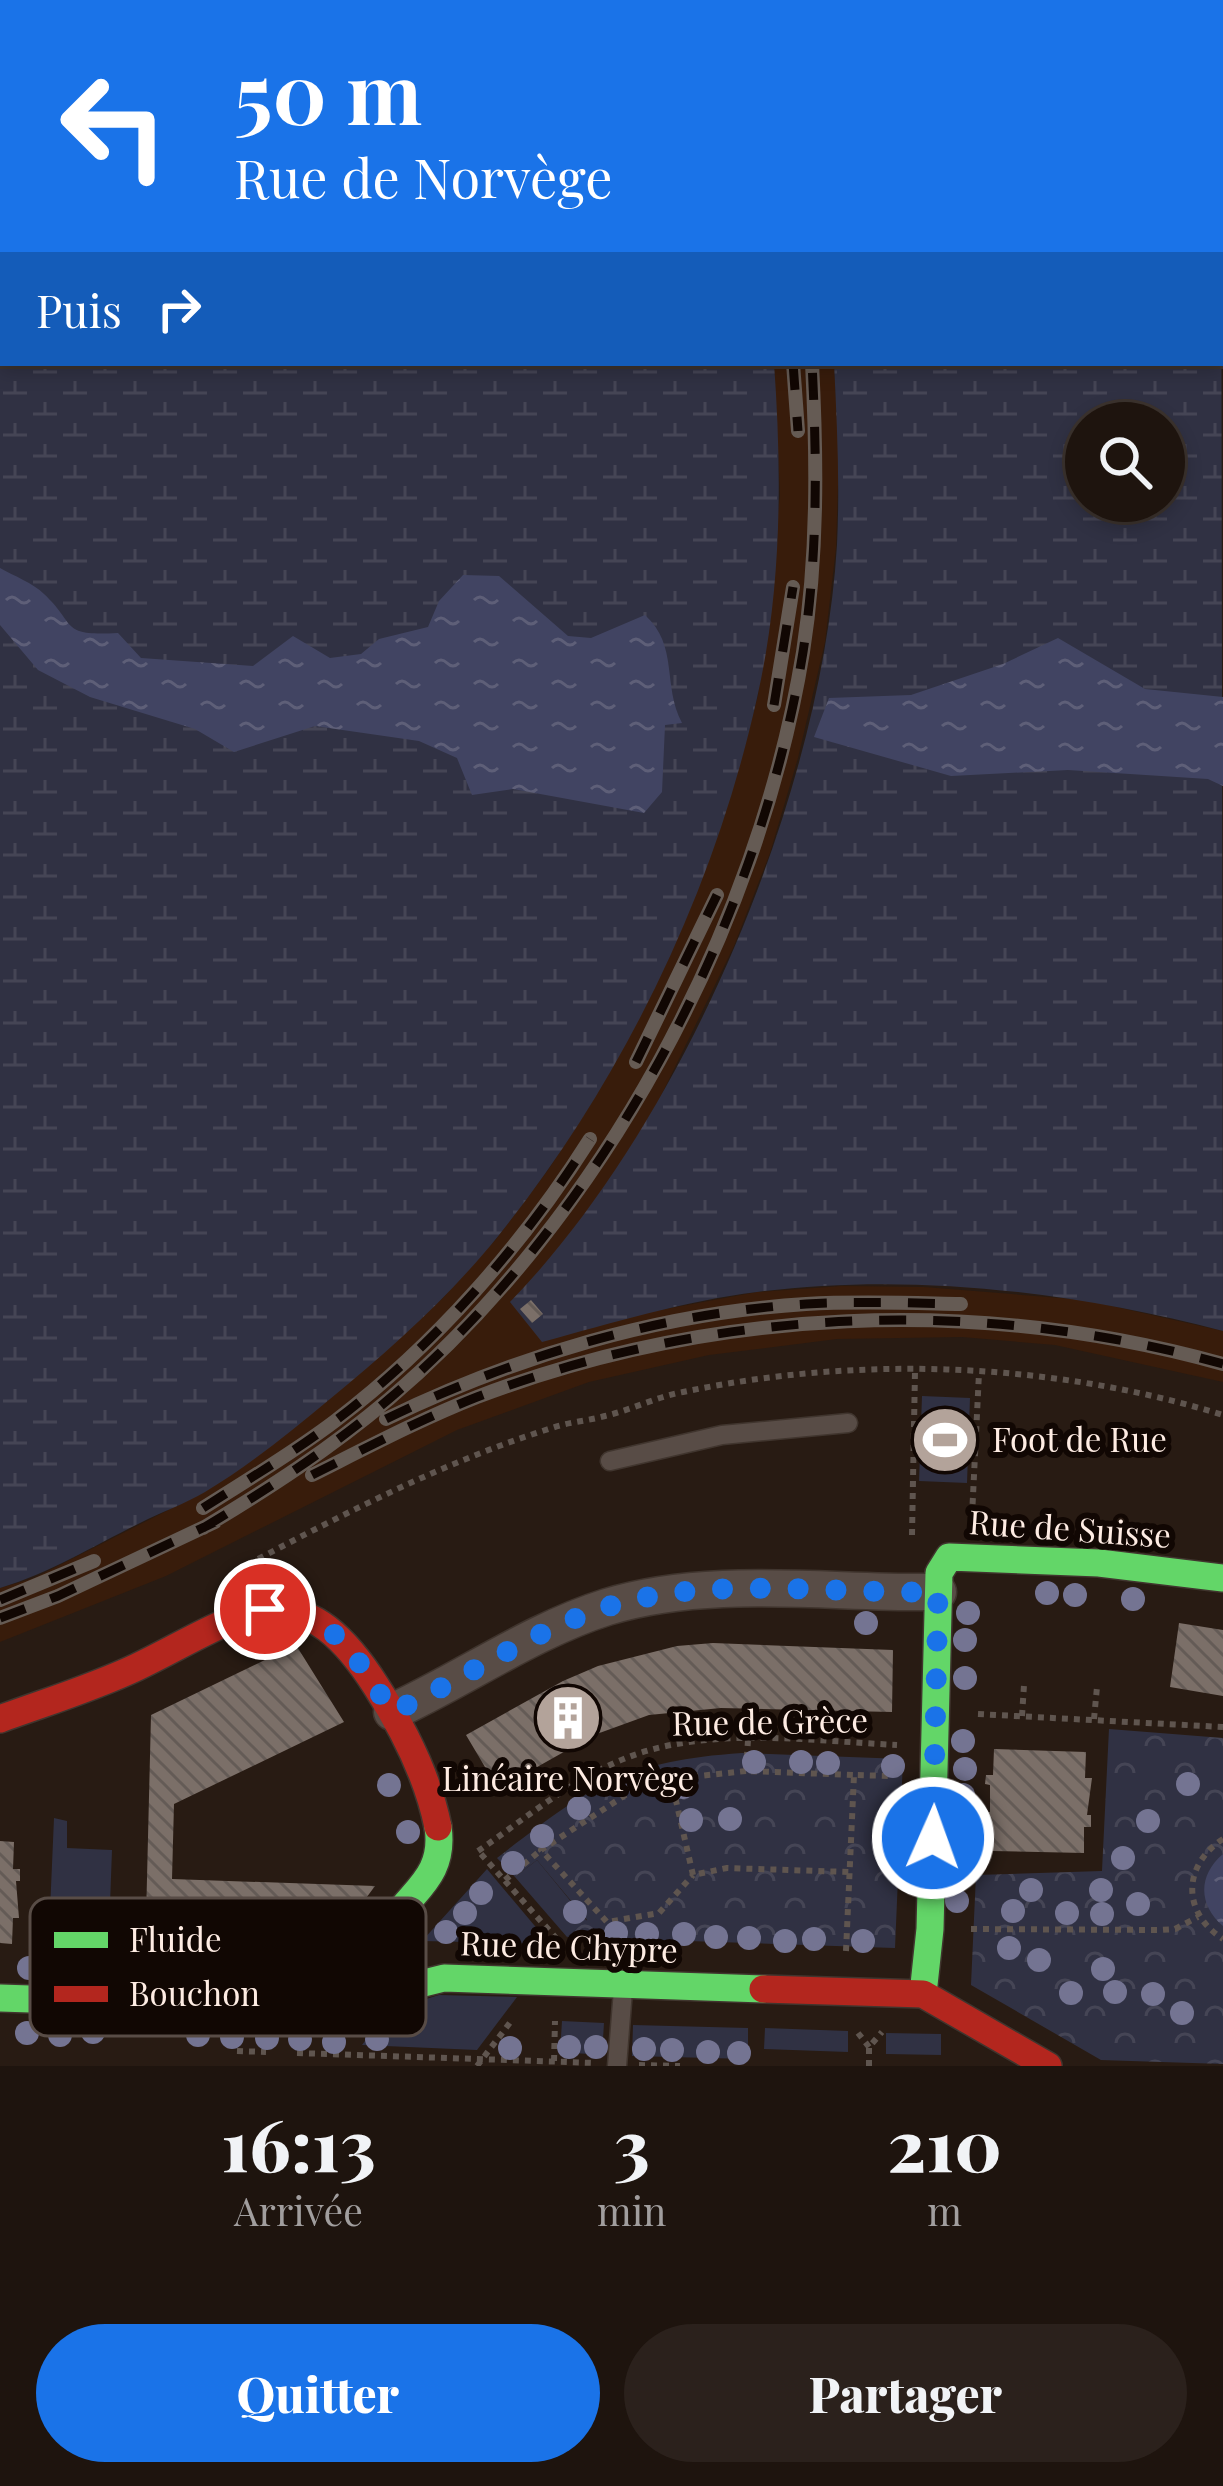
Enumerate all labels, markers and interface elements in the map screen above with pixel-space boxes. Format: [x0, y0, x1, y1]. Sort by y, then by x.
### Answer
text: 50 m [234, 34, 422, 146]
icon: left [36, 48, 192, 204]
text: Rue de Norvège [234, 141, 613, 213]
icon: right [146, 276, 212, 342]
text: Puis [36, 279, 122, 339]
map controls [1065, 402, 1185, 522]
button: search [1065, 402, 1185, 522]
sports icon: Foot de Rue [910, 1405, 980, 1475]
place label: Foot de Rue [992, 1416, 1167, 1460]
street label: Rue de Suisse [968, 1498, 1173, 1556]
pin [214, 1558, 316, 1660]
icon: arrive [232, 1576, 298, 1642]
building icon: Linéaire Norvège [533, 1683, 603, 1753]
street label: Rue de Grèce [671, 1696, 868, 1744]
place label: Linéaire Norvège [442, 1755, 694, 1799]
position arrow [870, 1775, 996, 1901]
legend [30, 1898, 426, 2036]
text: Fluide [129, 1916, 222, 1960]
street label: Rue de Chypre [459, 1919, 679, 1971]
text: Bouchon [129, 1970, 260, 2014]
text: 16:13 [221, 2094, 376, 2190]
text: 3 [614, 2094, 650, 2190]
text: 210 [888, 2094, 1002, 2190]
text: Arrivée [234, 2184, 363, 2236]
text: min [597, 2184, 666, 2236]
text: m [927, 2184, 962, 2236]
button: Quitter [36, 2324, 600, 2462]
button: Partager [624, 2324, 1187, 2462]

